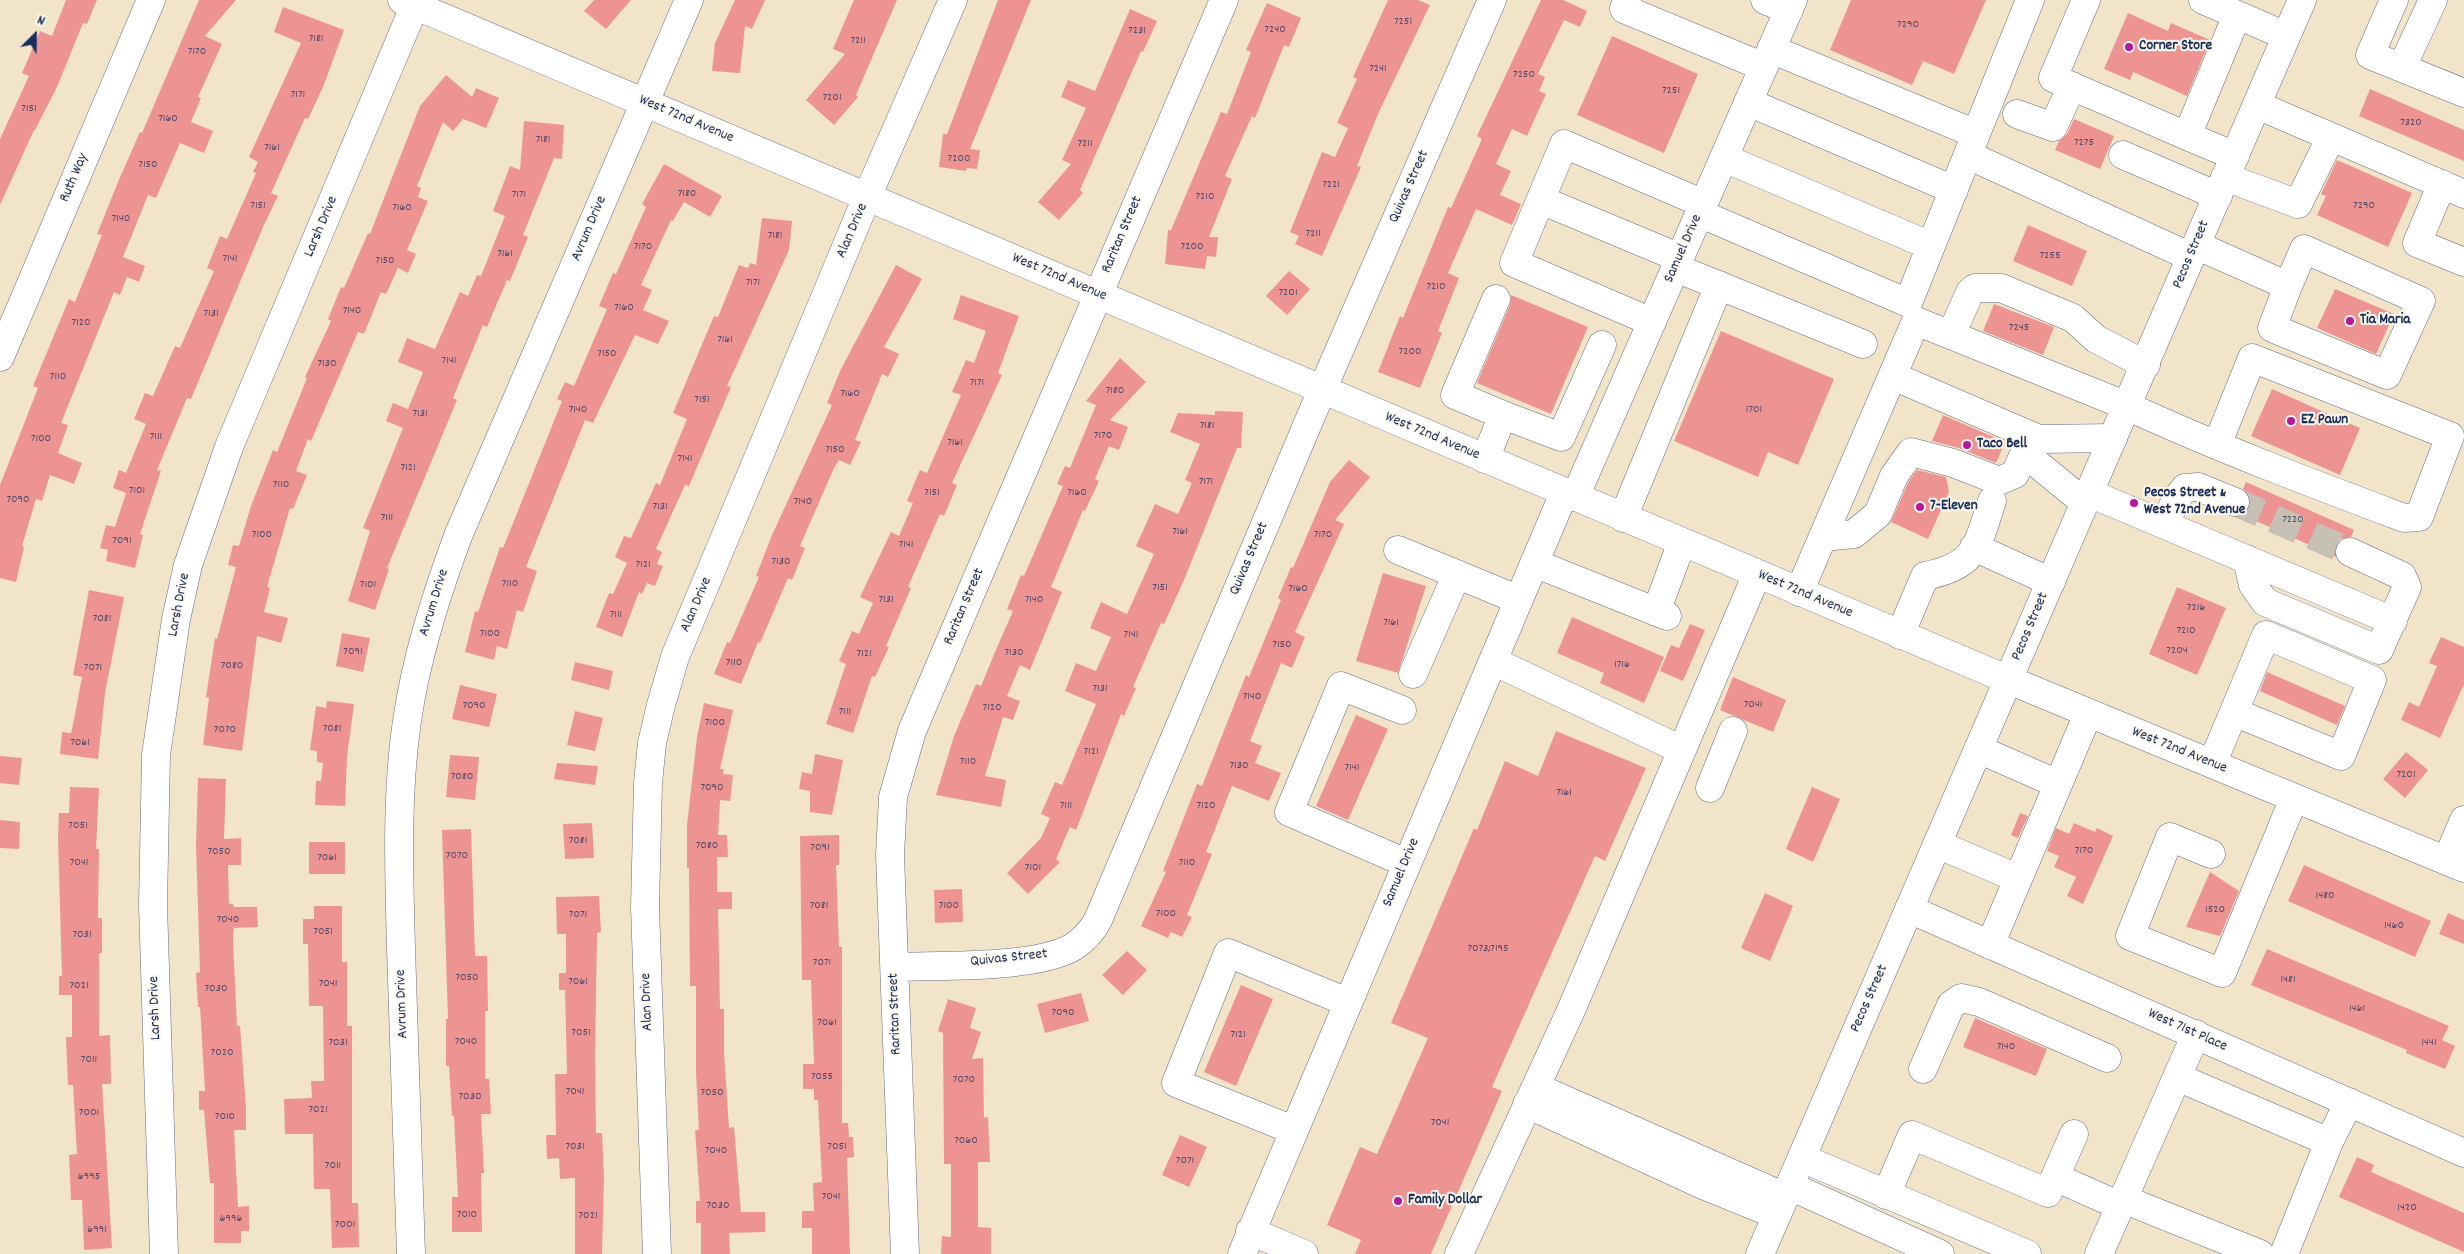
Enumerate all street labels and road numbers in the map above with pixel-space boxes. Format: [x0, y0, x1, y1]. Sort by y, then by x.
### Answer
street label: West 72nd Avenue [636, 92, 736, 148]
street label: Quivas Street [1386, 148, 1434, 226]
street label: Ruth Way [57, 151, 93, 205]
street label: Larsh Drive [301, 194, 343, 260]
street label: Avrum Drive [568, 194, 612, 264]
street label: Raritan Street [1099, 194, 1147, 276]
street label: Alan Drive [833, 201, 873, 261]
street label: Samuel Drive [1661, 212, 1707, 286]
street label: Pecos Street [2170, 218, 2214, 292]
street label: West 72nd Avenue [1009, 250, 1109, 306]
street label: West 72nd Avenue [1382, 409, 1482, 465]
street label: Quivas Street [1227, 520, 1273, 598]
street label: Raritan Street [941, 566, 989, 648]
street label: Avrum Drive [416, 567, 454, 639]
street label: West 72nd Avenue [1755, 567, 1855, 623]
street label: Larsh Drive [165, 572, 195, 638]
street label: Alan Drive [677, 575, 717, 635]
street label: Pecos Street [2009, 590, 2053, 664]
street label: West 72nd Avenue [2129, 724, 2229, 778]
street label: Samuel Drive [1379, 836, 1425, 910]
street label: Quivas Street [970, 946, 1048, 972]
street label: Pecos Street [1847, 962, 1893, 1036]
street label: Avrum Drive [393, 969, 413, 1039]
street label: Alan Drive [638, 973, 658, 1031]
street label: Raritan Street [886, 973, 906, 1055]
street label: Larsh Drive [146, 976, 166, 1040]
street label: West 71st Place [2145, 1006, 2229, 1056]

